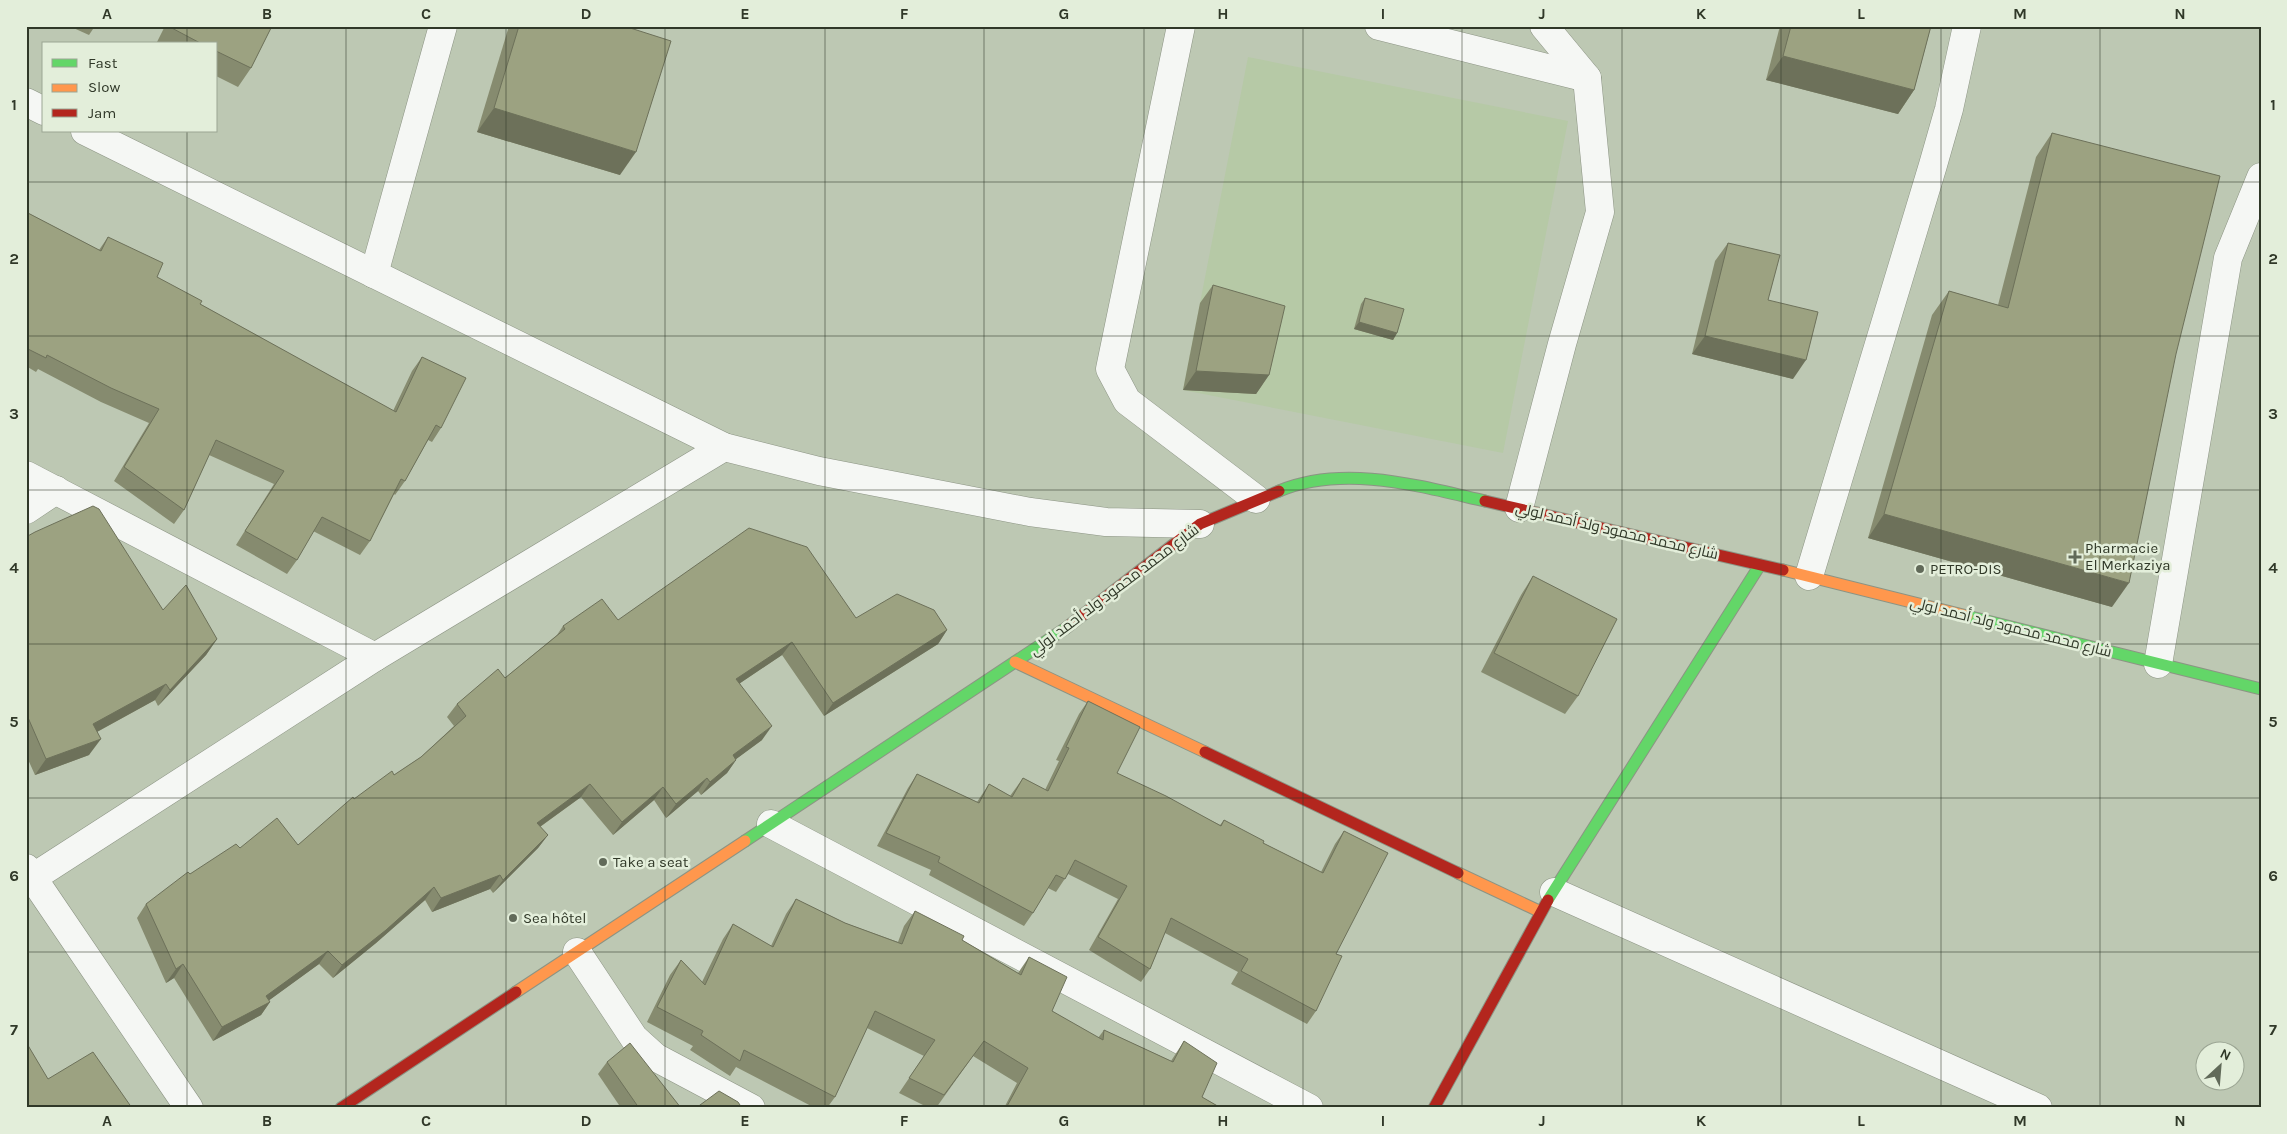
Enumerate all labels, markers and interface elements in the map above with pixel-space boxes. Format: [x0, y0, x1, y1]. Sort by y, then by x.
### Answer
text: A [102, 4, 112, 23]
text: B [262, 4, 272, 23]
text: C [421, 4, 431, 23]
text: D [581, 4, 592, 23]
text: E [740, 4, 750, 23]
text: F [900, 4, 909, 23]
text: G [1059, 4, 1069, 23]
text: H [1217, 4, 1229, 23]
text: I [1381, 4, 1385, 23]
text: J [1538, 4, 1546, 23]
text: K [1696, 4, 1707, 23]
text: L [1857, 4, 1865, 23]
text: M [2013, 4, 2027, 23]
text: N [2174, 4, 2186, 23]
legend [42, 42, 218, 132]
text: Fast [88, 54, 118, 72]
text: Slow [88, 78, 120, 96]
text: 1 [11, 95, 17, 114]
text: 1 [2270, 95, 2276, 114]
text: Jam [88, 104, 116, 122]
text: 2 [9, 249, 19, 268]
text: 2 [2268, 249, 2278, 268]
text: 3 [9, 404, 19, 423]
text: 3 [2268, 404, 2278, 423]
street label: شارع محمد محمود ولد أحمد لولي [1513, 498, 1720, 566]
street label: شارع محمد محمود ولد أحمد لولي [1025, 520, 1204, 662]
place label: Pharmacie El Merkaziya [2085, 539, 2171, 574]
marker: Pharmacie El Merkaziya [2069, 551, 2081, 563]
text: 4 [9, 558, 19, 577]
text: 4 [2268, 558, 2278, 577]
place label: PETRO-DIS [1930, 560, 2002, 578]
marker: PETRO-DIS [1914, 563, 1926, 575]
street label: شارع محمد محمود ولد أحمد لولي [1908, 592, 2114, 664]
text: 5 [9, 712, 19, 731]
text: 5 [2268, 712, 2278, 731]
place label: Take a seat [613, 853, 689, 871]
marker: Take a seat [597, 856, 609, 868]
text: 6 [9, 866, 19, 885]
text: 6 [2268, 866, 2278, 885]
place label: Sea hôtel [523, 909, 586, 927]
marker: Sea hôtel [507, 912, 519, 924]
text: 7 [10, 1020, 18, 1039]
text: 7 [2269, 1020, 2277, 1039]
north arrow [2194, 1042, 2244, 1092]
text: N [2217, 1045, 2234, 1065]
text: A [102, 1111, 112, 1130]
text: B [262, 1111, 272, 1130]
text: C [421, 1111, 431, 1130]
text: D [581, 1111, 592, 1130]
text: E [740, 1111, 750, 1130]
text: F [900, 1111, 909, 1130]
text: G [1059, 1111, 1069, 1130]
text: H [1217, 1111, 1229, 1130]
text: I [1381, 1111, 1385, 1130]
text: J [1538, 1111, 1546, 1130]
text: K [1696, 1111, 1707, 1130]
text: L [1857, 1111, 1865, 1130]
text: M [2013, 1111, 2027, 1130]
text: N [2174, 1111, 2186, 1130]

